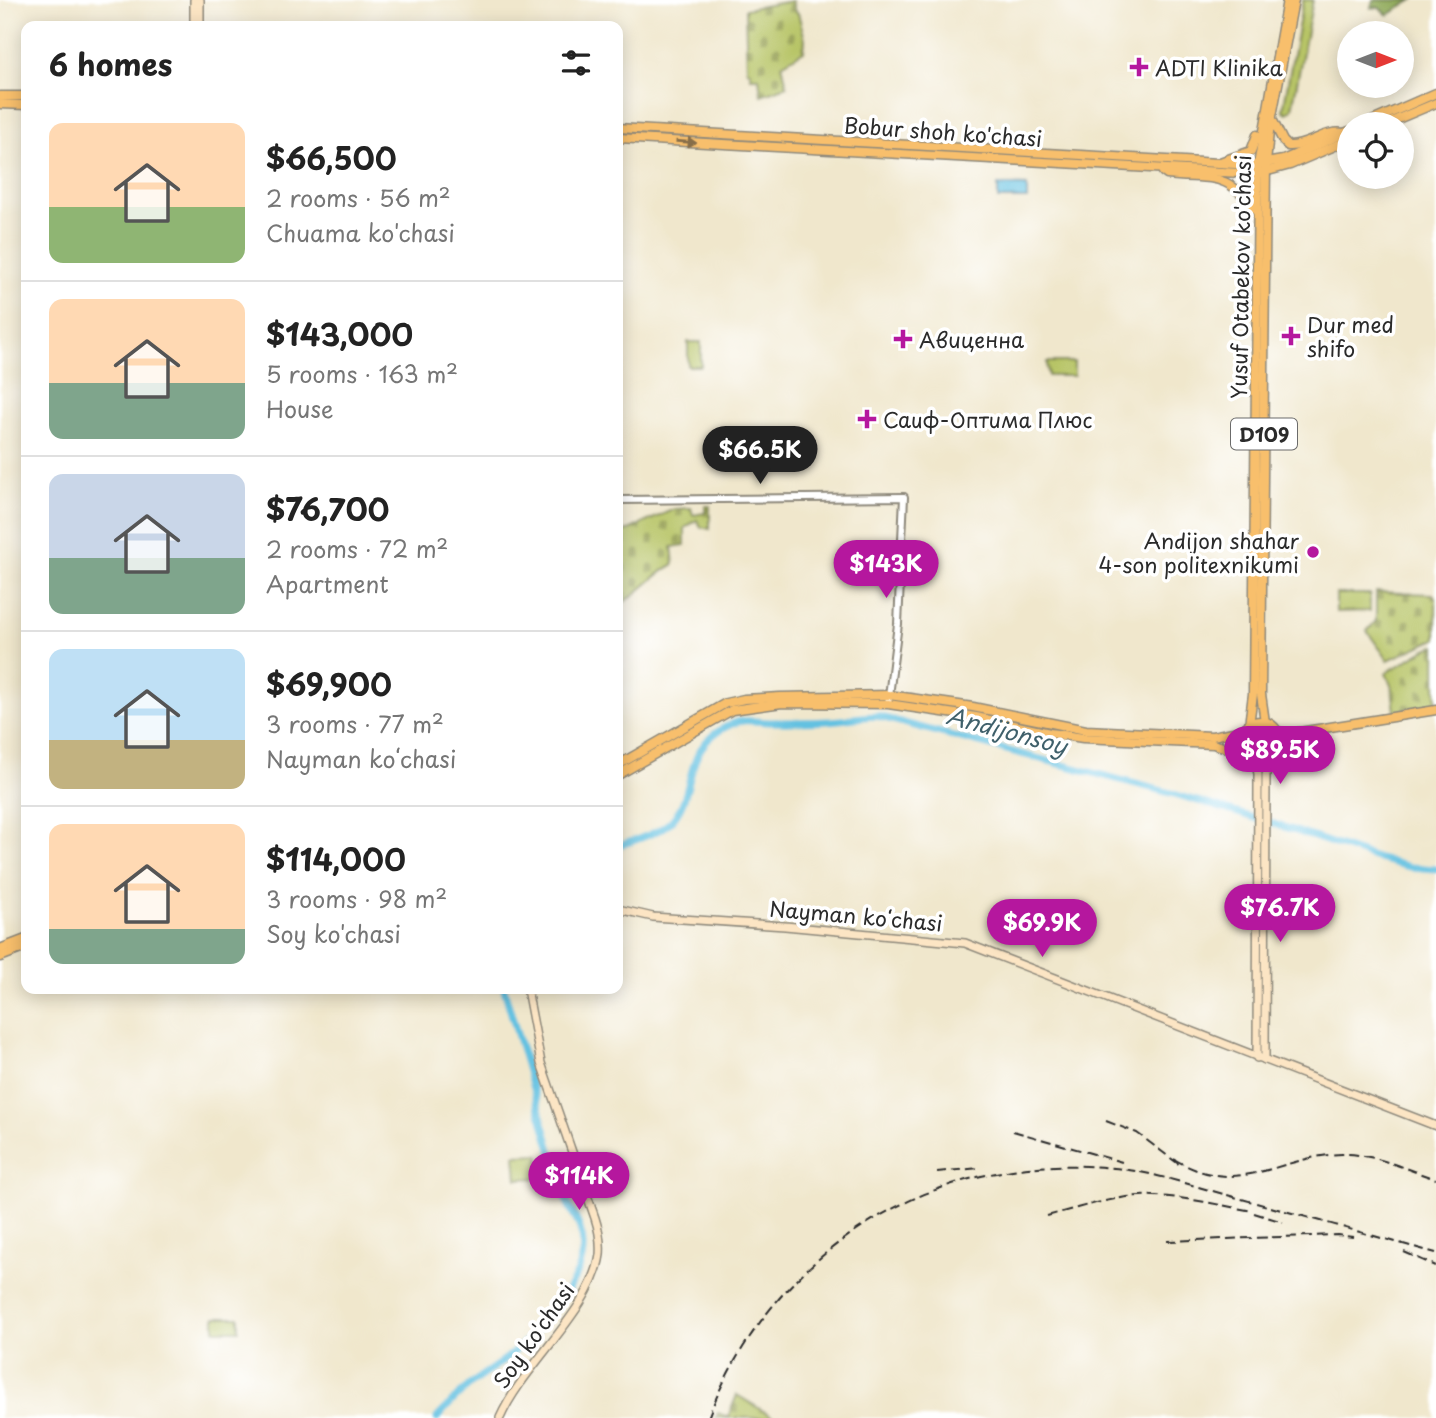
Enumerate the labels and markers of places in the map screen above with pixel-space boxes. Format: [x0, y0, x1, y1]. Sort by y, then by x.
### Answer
place label: ADTI Klinika [1155, 51, 1284, 83]
marker: ADTI Klinika [1129, 57, 1149, 77]
place label: Dur med shifo [1307, 308, 1394, 364]
place label: Авиценна [919, 323, 1024, 355]
marker: Dur med shifo [1281, 326, 1301, 346]
marker: Авиценна [893, 329, 913, 349]
place label: Саиф-Оптима Плюс [883, 403, 1092, 435]
marker: Саиф-Оптима Плюс [857, 409, 877, 429]
pin: $66.5K [703, 426, 817, 486]
place label: Andijon shahar 4-son politexnikumi [1098, 524, 1300, 580]
pin: $143K [837, 540, 935, 600]
marker: Andijon shahar 4-son politexnikumi [1305, 544, 1321, 560]
pin: $89.5K [1223, 726, 1337, 786]
pin: $76.7K [1223, 884, 1337, 944]
pin: $69.9K [985, 900, 1099, 959]
pin: $114K [530, 1152, 628, 1212]

